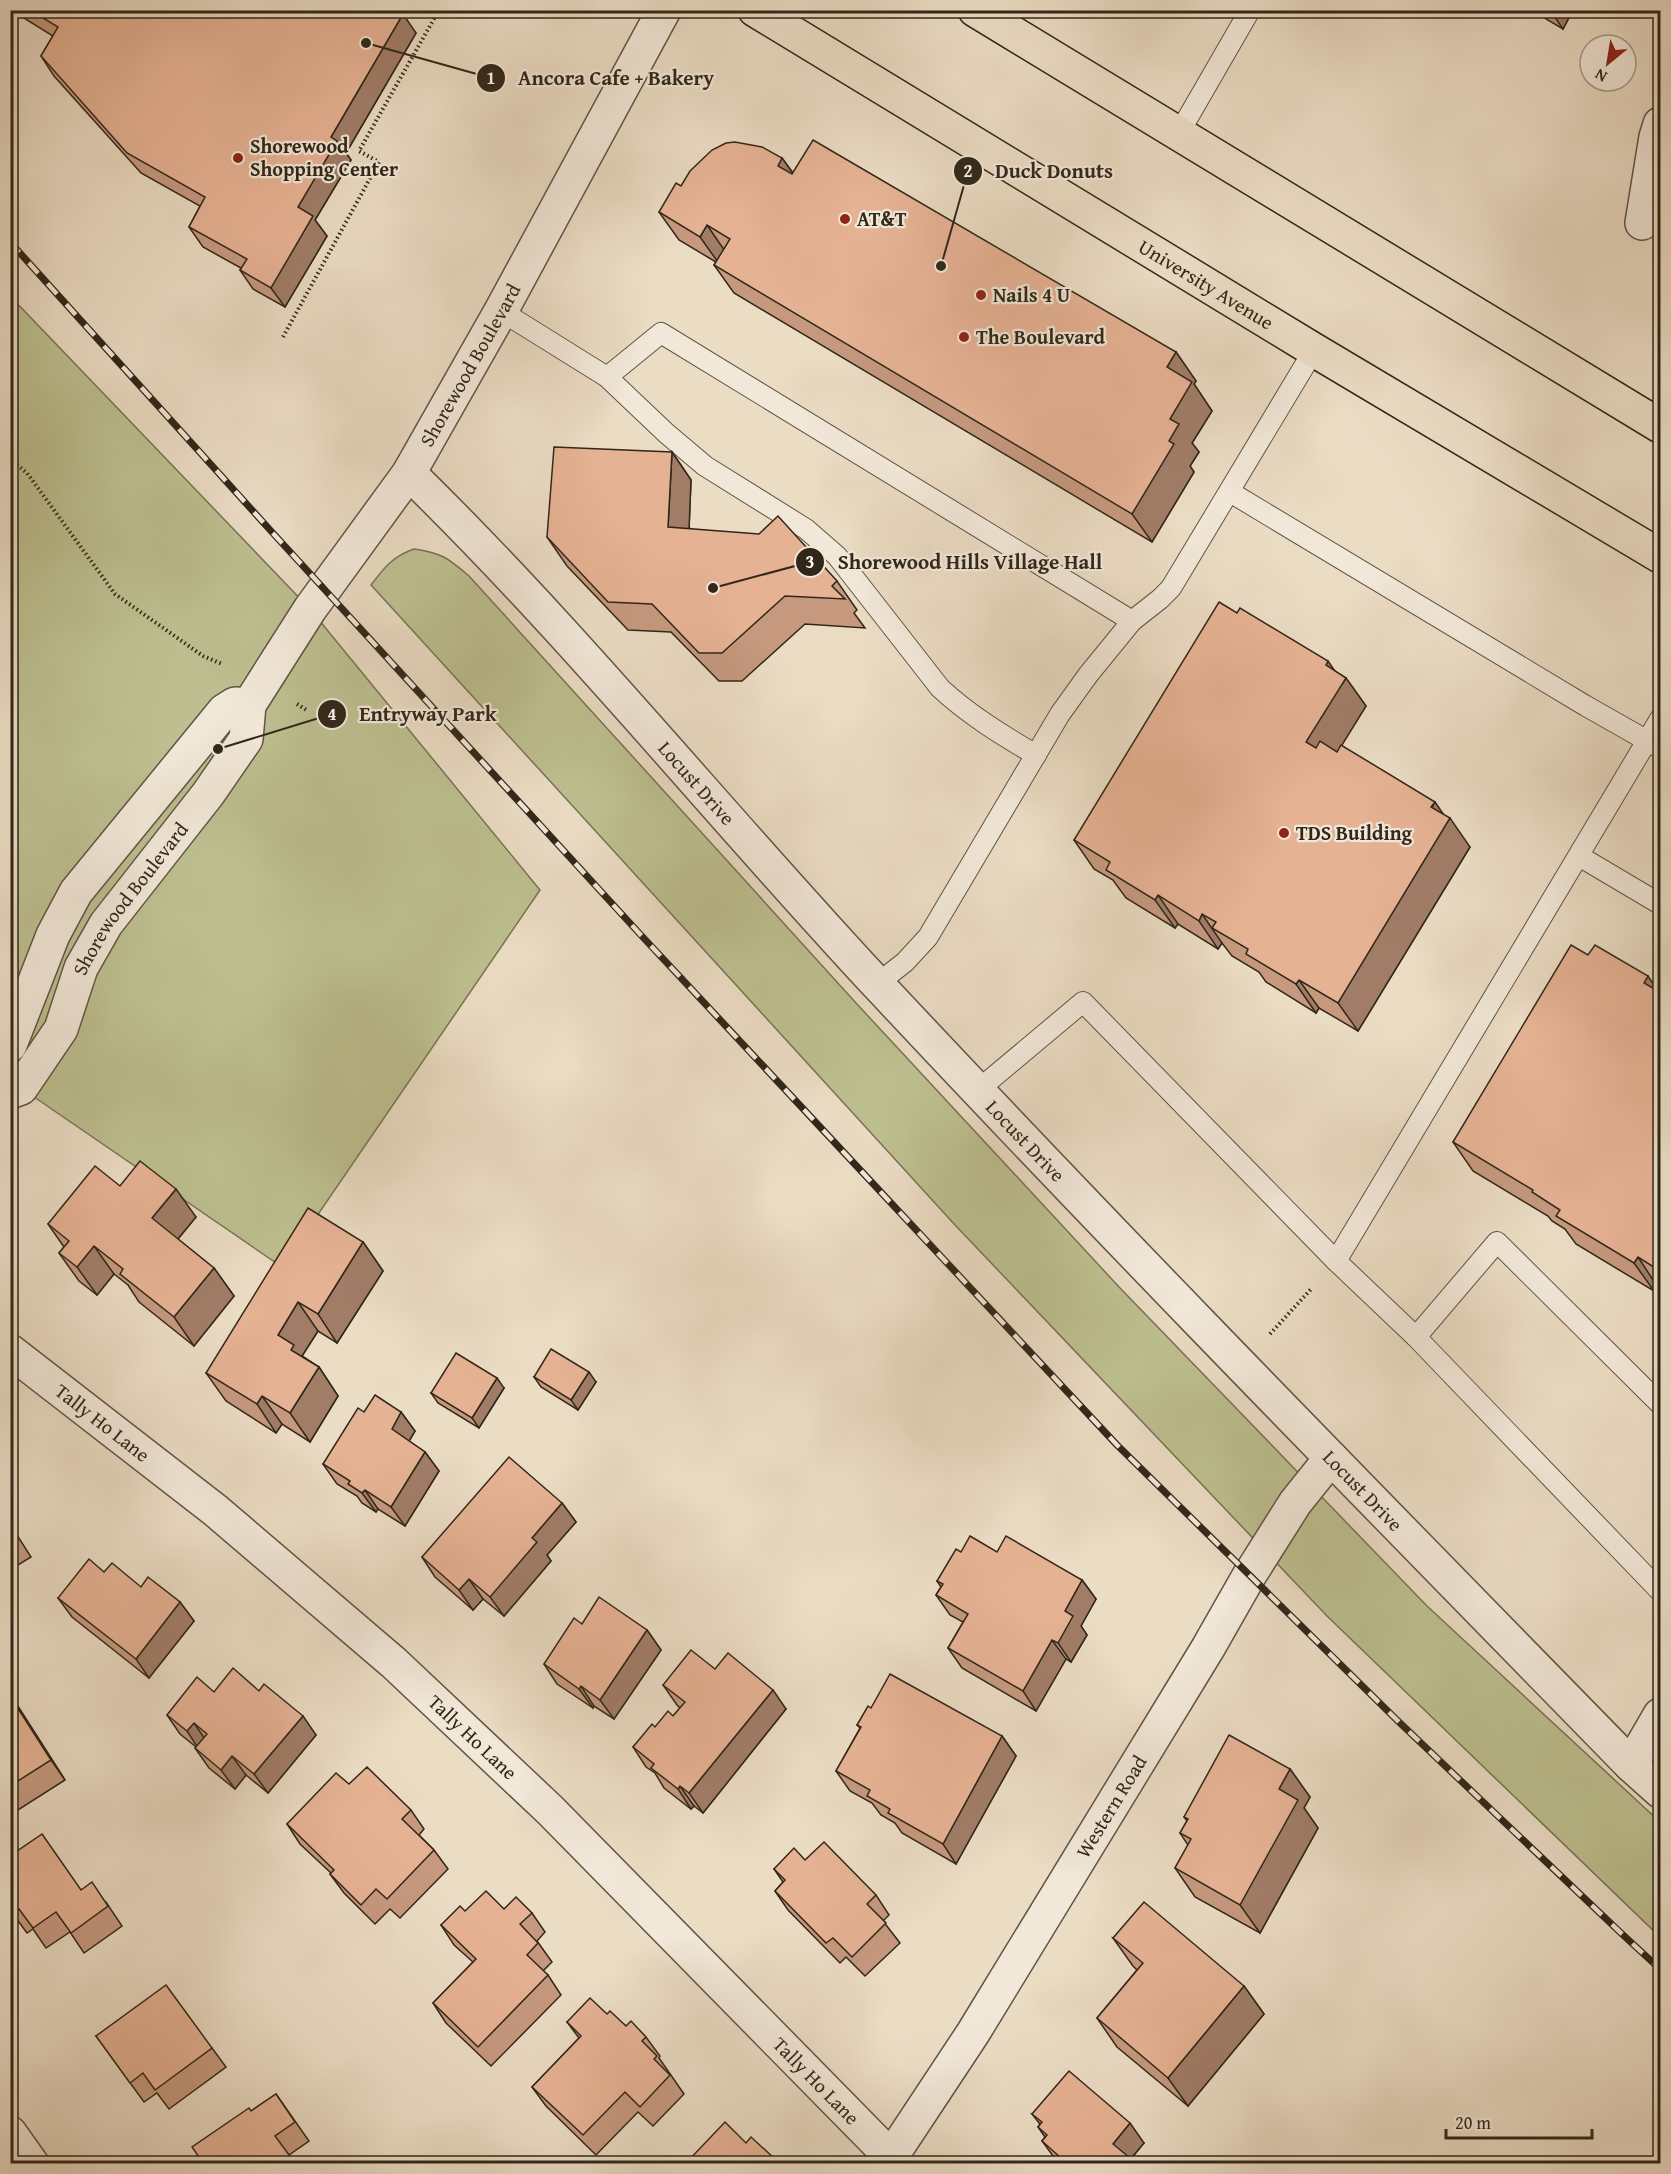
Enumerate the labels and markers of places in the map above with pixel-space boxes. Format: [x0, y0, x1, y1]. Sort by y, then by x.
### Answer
callout: Ancora Cafe + Bakery [476, 58, 726, 97]
place label: Shorewood Shopping Center [250, 131, 398, 183]
marker: Shorewood Shopping Center [231, 151, 245, 165]
callout: Duck Donuts [953, 152, 1125, 191]
place label: AT&T [857, 204, 907, 233]
marker: AT&T [838, 212, 852, 226]
place label: Nails 4 U [993, 280, 1070, 309]
marker: Nails 4 U [974, 288, 988, 302]
place label: The Boulevard [976, 322, 1105, 351]
marker: The Boulevard [957, 330, 971, 344]
callout: Shorewood Hills Village Hall [795, 542, 1114, 581]
callout: Entryway Park [317, 694, 508, 733]
place label: TDS Building [1296, 818, 1412, 847]
marker: TDS Building [1277, 826, 1291, 840]

